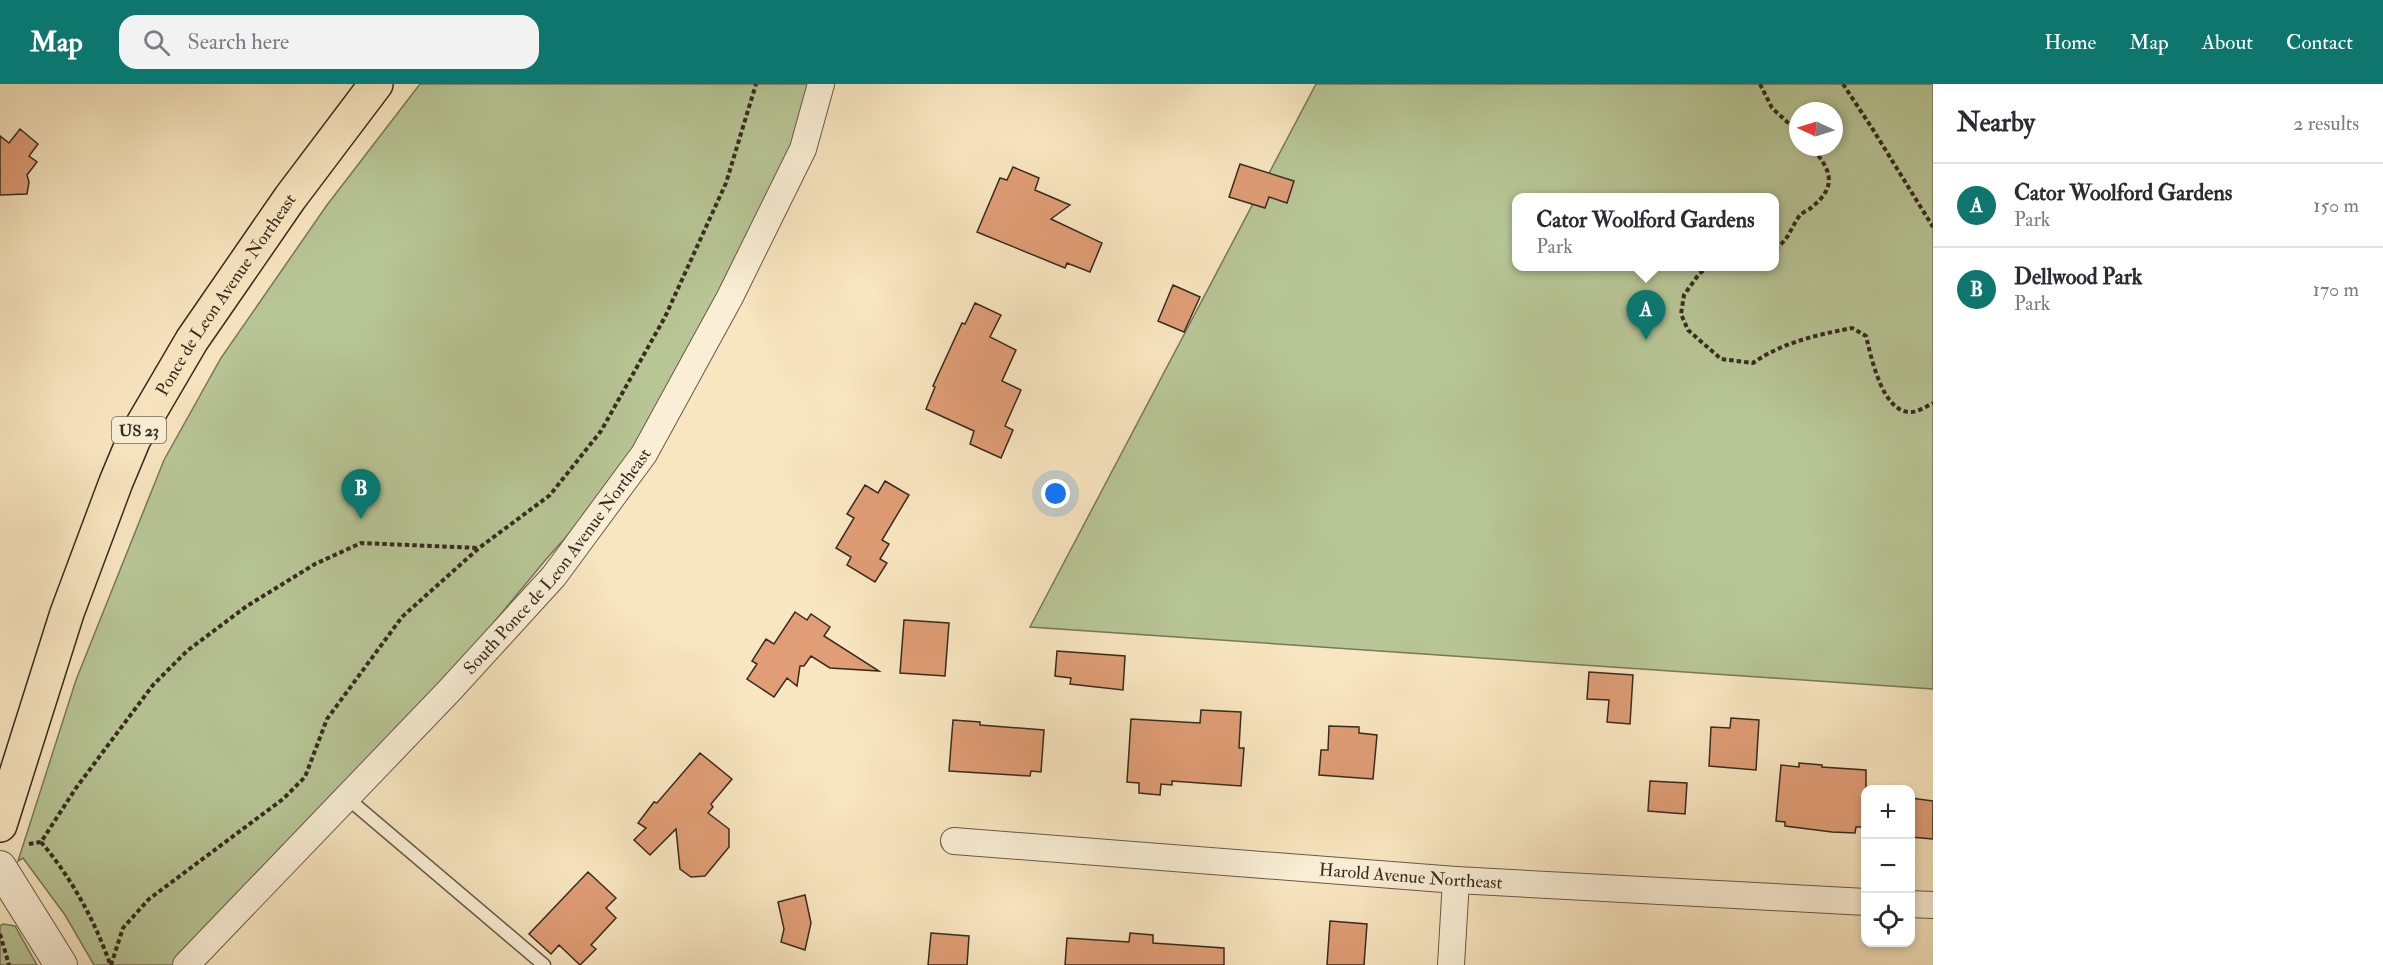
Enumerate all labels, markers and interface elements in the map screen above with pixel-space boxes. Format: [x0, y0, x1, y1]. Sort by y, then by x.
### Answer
search box [119, 15, 539, 69]
text: Map [30, 25, 83, 60]
icon: search [140, 26, 173, 59]
text: Search here [188, 28, 289, 56]
text: Home [2044, 29, 2096, 56]
text: Map [2129, 29, 2169, 56]
text: About [2202, 29, 2253, 56]
text: Contact [2286, 29, 2353, 56]
north arrow [1789, 102, 1843, 156]
text: Nearby [1957, 107, 2035, 139]
text: 2 results [2293, 111, 2359, 136]
text: Cator Woolford Gardens [2014, 179, 2232, 207]
street label: Ponce de Leon Avenue Northeast [151, 189, 302, 400]
popup [1512, 193, 1779, 271]
text: A [1970, 193, 1983, 218]
text: 150 m [2313, 193, 2359, 218]
text: Cator Woolford Gardens [1536, 206, 1755, 234]
text: Park [2014, 207, 2050, 232]
text: Park [1536, 234, 1573, 259]
text: Dellwood Park [2014, 263, 2142, 291]
text: B [1970, 277, 1983, 302]
text: 170 m [2313, 277, 2359, 302]
pin: A [1626, 290, 1666, 340]
text: Park [2014, 291, 2050, 316]
road number: US 23 [112, 417, 166, 443]
street label: South Ponce de Leon Avenue Northeast [459, 445, 657, 680]
pin: B [342, 470, 380, 519]
your location [1041, 479, 1070, 508]
map controls [1861, 785, 1915, 947]
button: + [1861, 785, 1915, 839]
button: − [1861, 839, 1915, 893]
street label: Harold Avenue Northeast [1318, 858, 1503, 894]
button: locate [1861, 893, 1915, 947]

